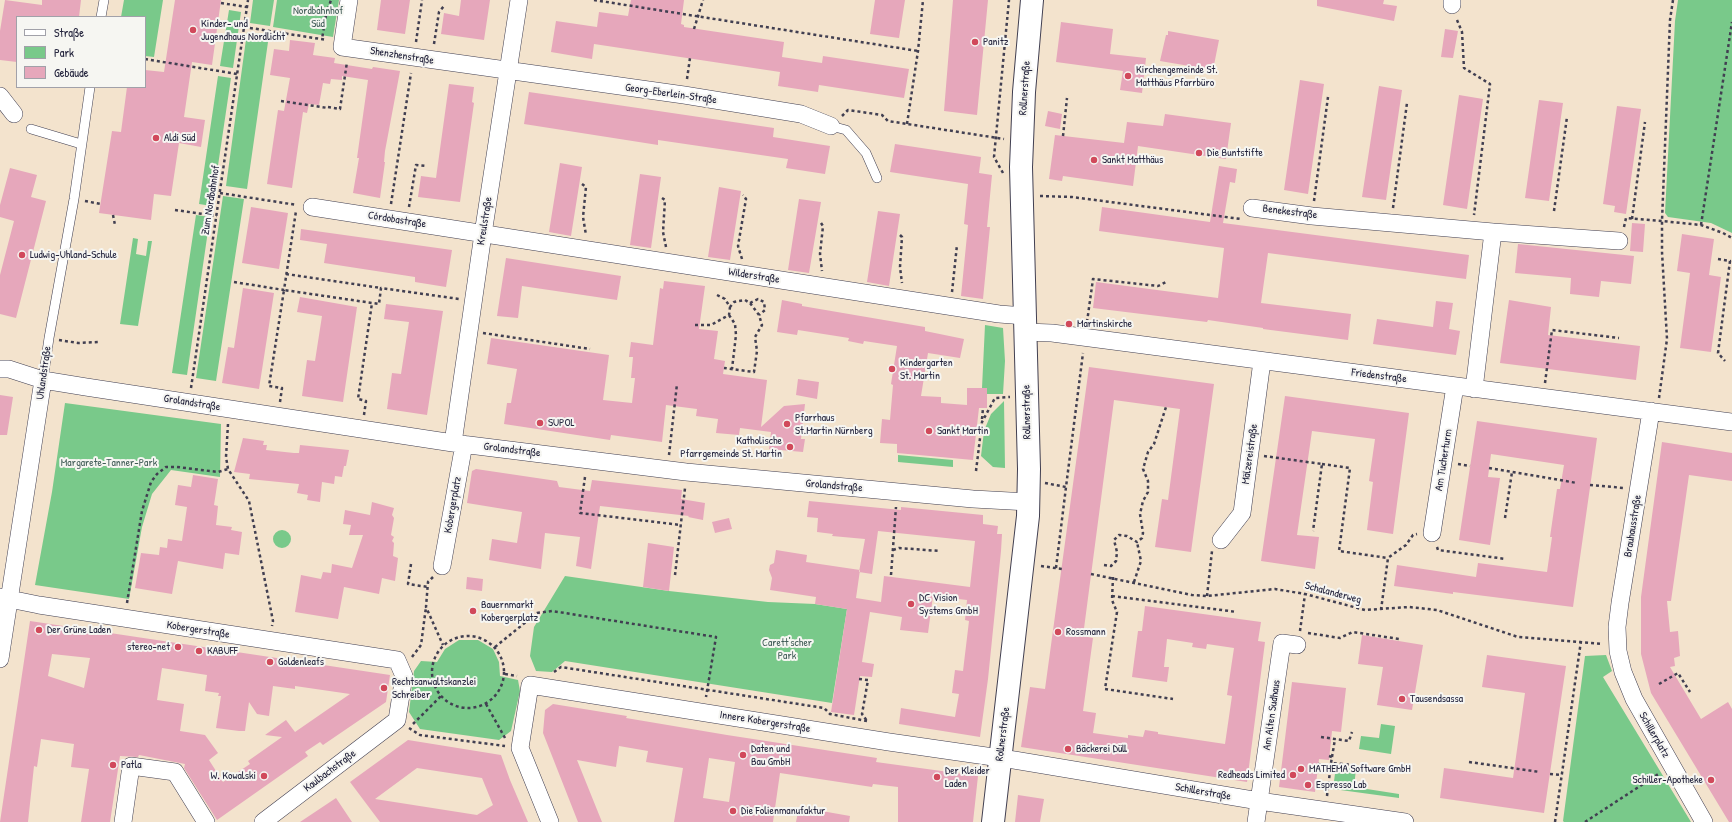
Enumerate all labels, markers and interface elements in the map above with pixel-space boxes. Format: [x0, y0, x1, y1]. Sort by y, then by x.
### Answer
park label: Nordbahnhof Süd [293, 4, 343, 30]
legend [16, 16, 146, 88]
place label: Kinder- und Jugendhaus Nordlicht [201, 17, 285, 43]
text: Straße [54, 24, 84, 41]
marker: Kinder- und Jugendhaus Nordlicht [188, 25, 198, 35]
place label: Panitz [983, 35, 1009, 49]
marker: Panitz [970, 37, 980, 47]
text: Park [54, 44, 74, 61]
street label: Shenzhenstraße [369, 44, 435, 68]
street label: Rollnerstraße [1017, 60, 1033, 116]
place label: Kirchengemeinde St. Matthäus Pfarrbüro [1136, 63, 1218, 89]
text: Gebäude [54, 64, 88, 81]
marker: Kirchengemeinde St. Matthäus Pfarrbüro [1123, 71, 1133, 81]
street label: Georg-Eberlein-Straße [624, 81, 718, 107]
place label: Aldi Süd [164, 131, 195, 145]
marker: Aldi Süd [151, 133, 161, 143]
place label: Die Buntstifte [1207, 146, 1263, 160]
marker: Die Buntstifte [1194, 148, 1204, 158]
place label: Sankt Matthäus [1102, 153, 1163, 167]
marker: Sankt Matthäus [1089, 155, 1099, 165]
street label: Zum Nordbahnhof [199, 164, 223, 236]
street label: Kreulstraße [475, 196, 495, 246]
street label: Benekestraße [1262, 202, 1318, 222]
street label: Córdobastraße [367, 209, 427, 231]
place label: Ludwig-Uhland-Schule [30, 248, 117, 262]
marker: Ludwig-Uhland-Schule [17, 250, 27, 260]
street label: Wilderstraße [727, 265, 781, 287]
place label: Martinskirche [1077, 317, 1132, 331]
marker: Martinskirche [1064, 319, 1074, 329]
street label: Uhlandstraße [34, 345, 54, 401]
place label: Kindergarten St. Martin [900, 356, 953, 382]
marker: Kindergarten St. Martin [887, 364, 897, 374]
street label: Friedenstraße [1351, 366, 1407, 386]
street label: Rollnerstraße [1020, 385, 1034, 439]
street label: Grolandstraße [163, 392, 221, 414]
place label: Pfarrhaus St.Martin Nürnberg [795, 411, 873, 437]
place label: SUPOL [548, 416, 575, 430]
marker: SUPOL [535, 418, 545, 428]
marker: Pfarrhaus St.Martin Nürnberg [782, 419, 792, 429]
street label: Mälzereistraße [1239, 423, 1261, 485]
place label: Sankt Martin [937, 424, 989, 438]
marker: Sankt Martin [924, 426, 934, 436]
street label: Am Tucherturm [1433, 428, 1455, 492]
place label: Katholische Pfarrgemeinde St. Martin [680, 434, 782, 460]
street label: Grolandstraße [483, 440, 541, 460]
marker: Katholische Pfarrgemeinde St. Martin [785, 442, 795, 452]
park label: Margarete-Tanner-Park [61, 456, 157, 470]
street label: Kobergerplatz [442, 476, 464, 534]
street label: Grolandstraße [805, 477, 863, 495]
street label: Brauhausstraße [1622, 494, 1644, 558]
street label: Schalanderweg [1303, 579, 1363, 607]
place label: DC Vision Systems GmbH [919, 591, 978, 617]
place label: Bauernmarkt Kobergerplatz [481, 598, 538, 624]
marker: DC Vision Systems GmbH [906, 599, 916, 609]
marker: Bauernmarkt Kobergerplatz [468, 606, 478, 616]
street label: Kobergerstraße [166, 619, 230, 641]
place label: Der Grüne Laden [47, 623, 111, 637]
marker: Der Grüne Laden [34, 625, 44, 635]
place label: Rossmann [1066, 625, 1106, 639]
marker: Rossmann [1053, 627, 1063, 637]
park label: Carett'scher Park [762, 636, 812, 662]
place label: stereo-net [127, 640, 170, 654]
marker: stereo-net [173, 642, 183, 652]
place label: KABUFF [207, 644, 238, 658]
marker: KABUFF [194, 646, 204, 656]
place label: Goldenleafs [278, 655, 324, 669]
marker: Goldenleafs [265, 657, 275, 667]
place label: Rechtsanwaltskanzlei Schreiber [392, 675, 476, 701]
street label: Am Alten Sudhaus [1261, 679, 1283, 751]
marker: Rechtsanwaltskanzlei Schreiber [379, 683, 389, 693]
place label: Tausendsassa [1410, 692, 1463, 706]
marker: Tausendsassa [1397, 694, 1407, 704]
street label: Rollnerstraße [993, 706, 1013, 762]
street label: Innere Kobergerstraße [719, 708, 811, 736]
street label: Schillerplatz [1636, 710, 1672, 760]
place label: Daten und Bau GmbH [751, 742, 790, 768]
place label: Bäckerei Düll [1076, 742, 1127, 756]
marker: Bäckerei Düll [1063, 744, 1073, 754]
street label: Kaulbachstraße [301, 747, 359, 795]
marker: Daten und Bau GmbH [738, 750, 748, 760]
place label: Patla [121, 758, 142, 772]
marker: Patla [108, 760, 118, 770]
place label: MATHEMA Software GmbH [1309, 762, 1411, 776]
place label: Der Kleider Laden [945, 764, 990, 790]
marker: MATHEMA Software GmbH [1296, 764, 1306, 774]
place label: Redheads Limited [1218, 768, 1285, 782]
place label: W. Kowalski [211, 769, 256, 783]
marker: Redheads Limited [1288, 770, 1298, 780]
marker: W. Kowalski [259, 771, 269, 781]
marker: Der Kleider Laden [932, 772, 942, 782]
place label: Schiller-Apotheke [1633, 773, 1703, 787]
marker: Schiller-Apotheke [1706, 775, 1716, 785]
place label: Espresso Lab [1316, 778, 1367, 792]
marker: Espresso Lab [1303, 780, 1313, 790]
street label: Schillerstraße [1174, 781, 1232, 803]
place label: Die Folienmanufaktur [741, 804, 825, 818]
marker: Die Folienmanufaktur [728, 806, 738, 816]

